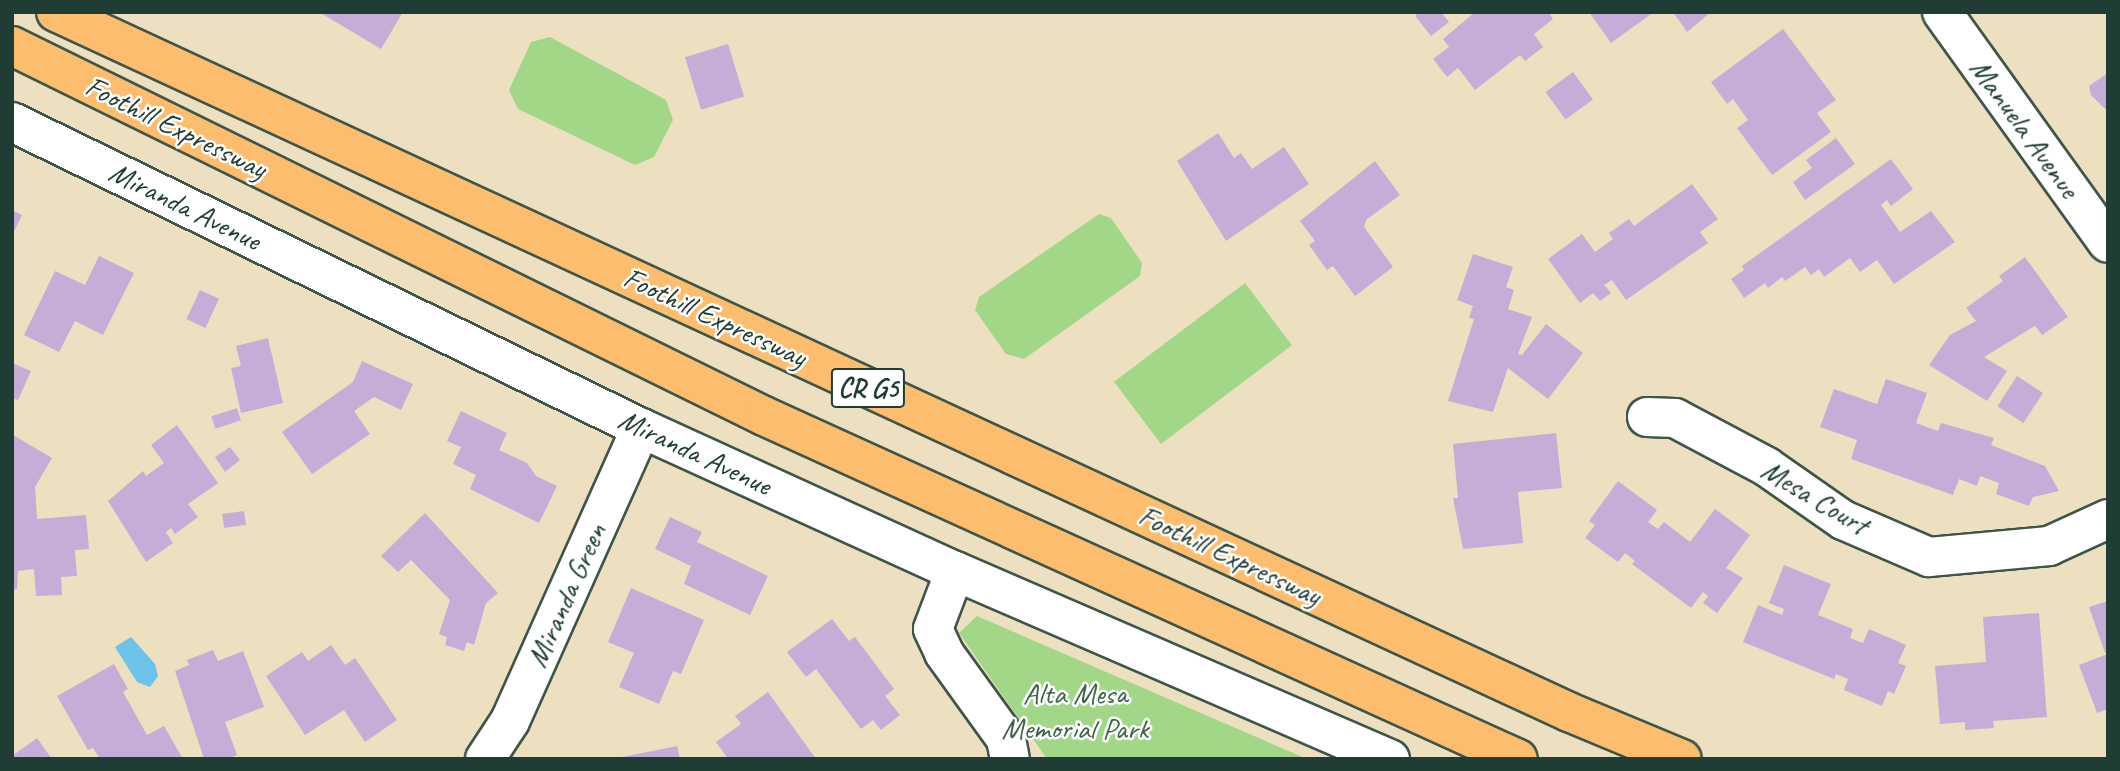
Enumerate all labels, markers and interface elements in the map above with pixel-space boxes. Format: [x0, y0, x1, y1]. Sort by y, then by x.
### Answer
street label: Manuela Avenue [1962, 51, 2088, 205]
street label: Foothill Expressway [79, 68, 273, 186]
street label: Miranda Avenue [103, 154, 267, 258]
street label: Foothill Expressway [618, 259, 812, 375]
road number: CR G5 [830, 364, 906, 412]
street label: Miranda Avenue [613, 401, 777, 503]
street label: Mesa Court [1755, 451, 1875, 543]
street label: Foothill Expressway [1133, 497, 1327, 613]
street label: Miranda Green [518, 518, 614, 672]
park label: Alta Mesa Memorial Park [1001, 675, 1149, 746]

